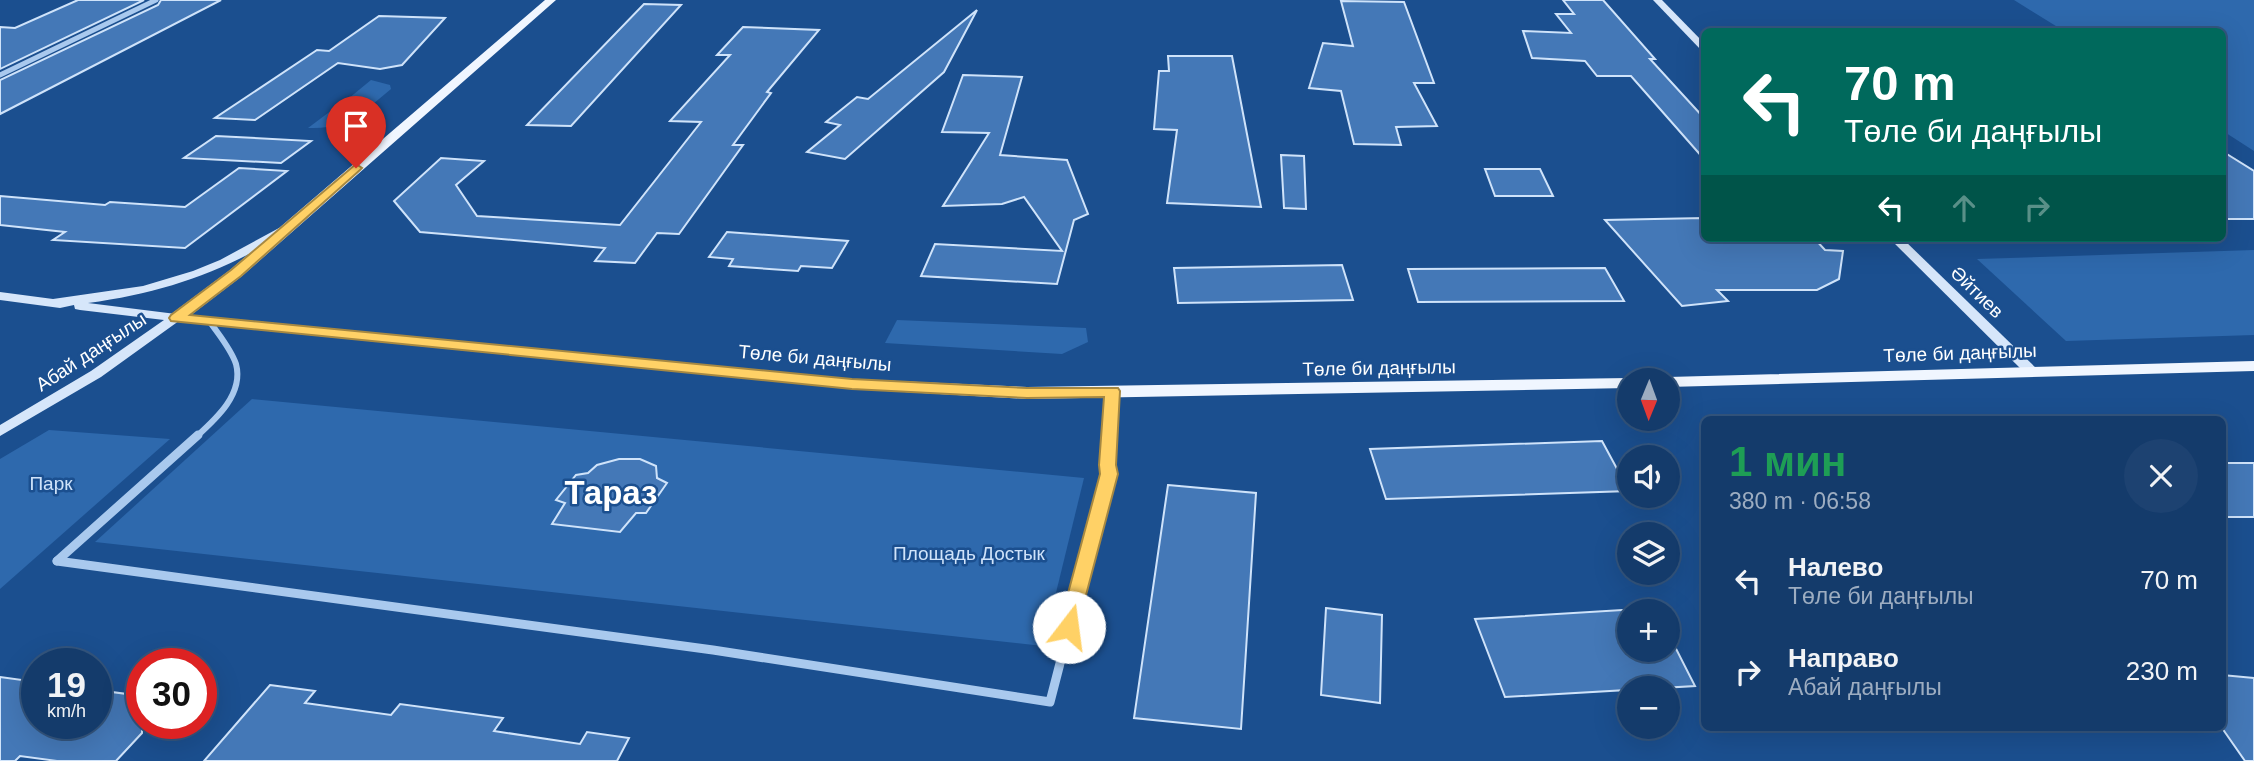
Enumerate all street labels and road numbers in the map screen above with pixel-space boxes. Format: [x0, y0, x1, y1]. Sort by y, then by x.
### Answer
street label: Әйтиев [1946, 262, 2008, 322]
street label: Абай даңғылы [32, 309, 150, 395]
street label: Төле би даңғылы [1883, 340, 2037, 366]
street label: Төле би даңғылы [738, 341, 892, 375]
street label: Төле би даңғылы [1302, 356, 1456, 380]

